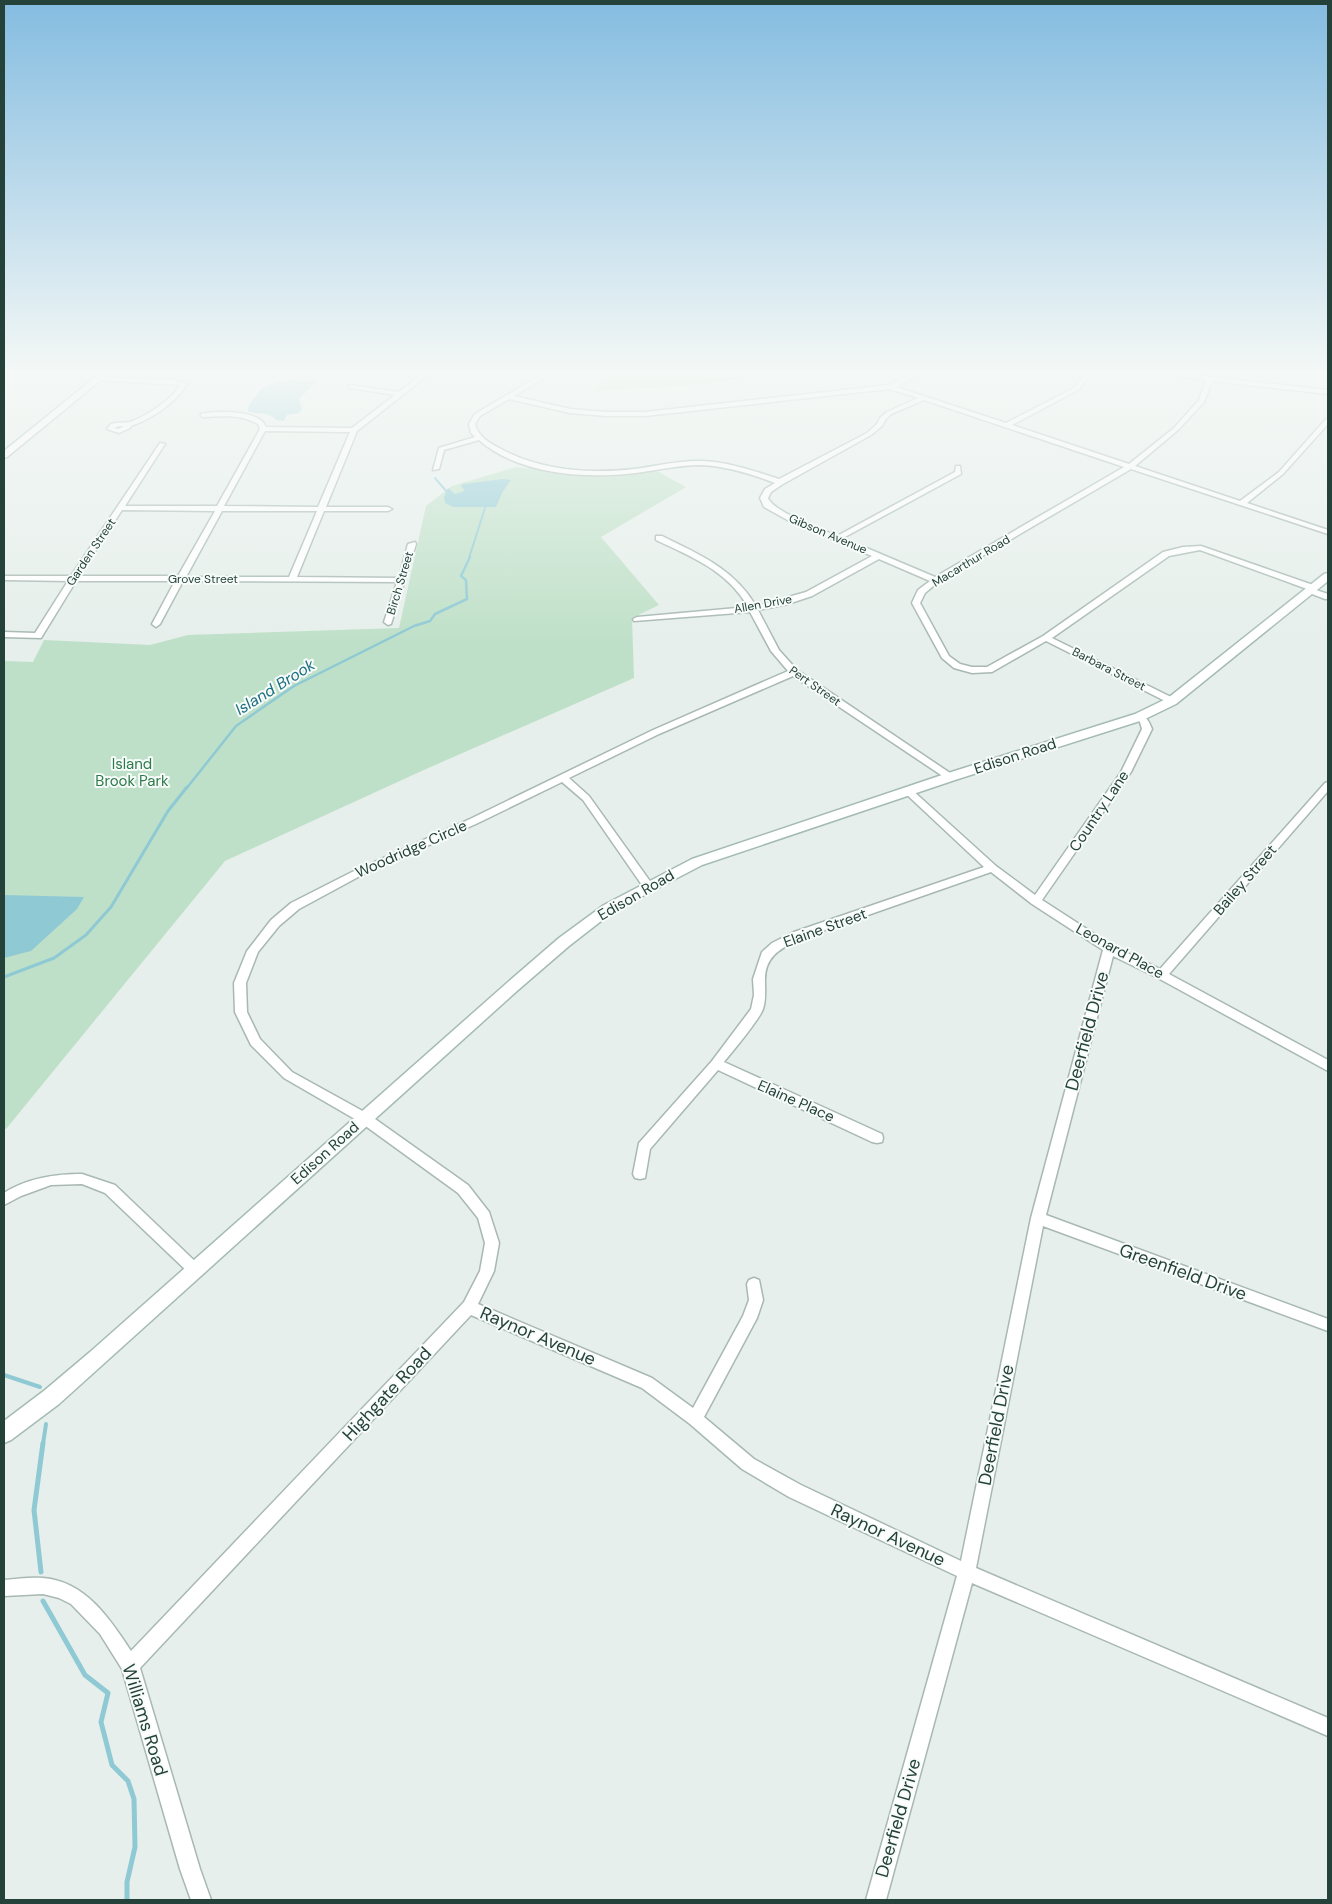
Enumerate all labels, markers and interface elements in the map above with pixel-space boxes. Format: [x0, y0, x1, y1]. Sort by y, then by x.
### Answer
street label: Gibson Avenue [786, 510, 870, 558]
street label: Garden Street [62, 515, 120, 589]
street label: Macarthur Road [929, 531, 1013, 591]
street label: Birch Street [383, 549, 417, 617]
street label: Grove Street [168, 571, 238, 587]
street label: Allen Drive [733, 591, 793, 617]
street label: Barbara Street [1070, 644, 1149, 695]
water label: Island Brook [231, 654, 320, 720]
street label: Pert Street [786, 662, 844, 710]
street label: Edison Road [971, 733, 1059, 779]
park label: Island Brook Park [95, 754, 169, 791]
street label: Country Lane [1064, 767, 1134, 855]
street label: Woodridge Circle [352, 815, 470, 883]
street label: Bailey Street [1209, 840, 1281, 919]
street label: Edison Road [594, 865, 678, 925]
street label: Elaine Street [781, 904, 870, 952]
street label: Leonard Place [1072, 919, 1168, 983]
street label: Deerfield Drive [1060, 969, 1114, 1093]
street label: Elaine Place [754, 1075, 838, 1127]
street label: Edison Road [287, 1117, 363, 1189]
street label: Greenfield Drive [1116, 1238, 1250, 1306]
street label: Raynor Avenue [476, 1301, 600, 1371]
street label: Highgate Road [337, 1342, 437, 1446]
street label: Deerfield Drive [973, 1363, 1019, 1487]
street label: Raynor Avenue [827, 1498, 949, 1572]
street label: Williams Road [117, 1661, 173, 1779]
street label: Deerfield Drive [870, 1756, 926, 1880]

